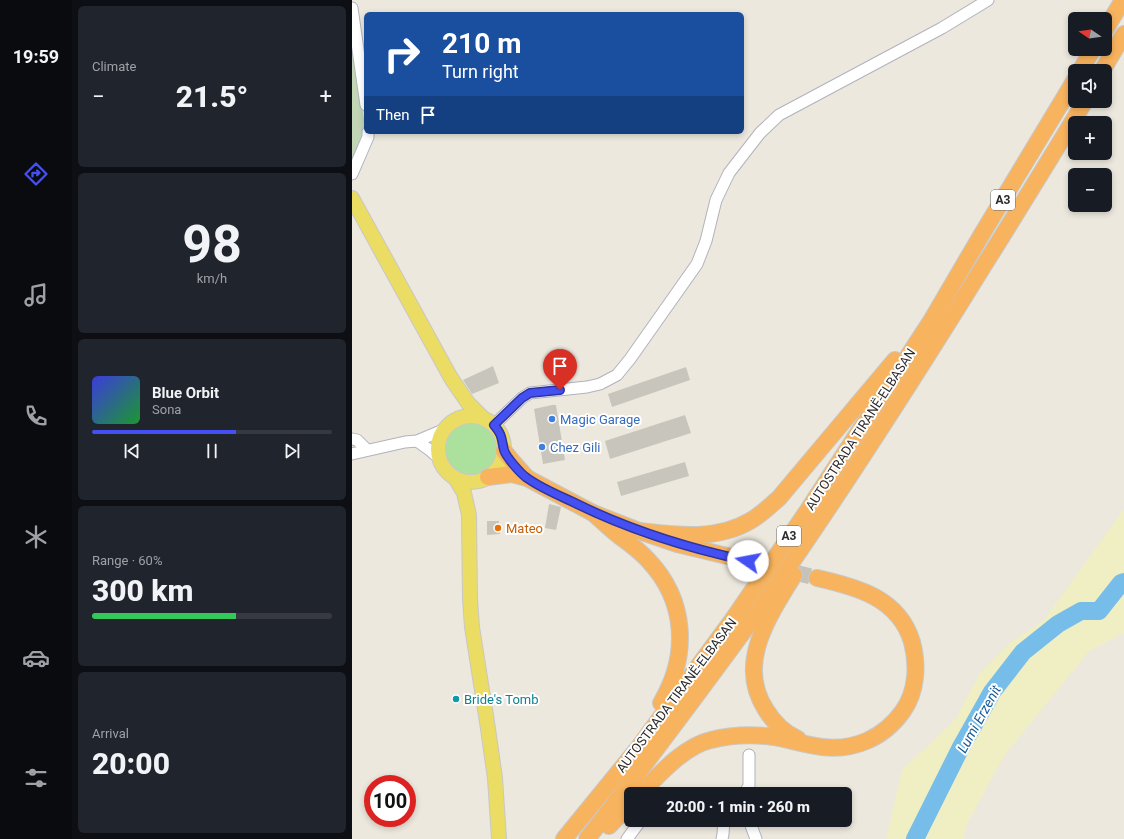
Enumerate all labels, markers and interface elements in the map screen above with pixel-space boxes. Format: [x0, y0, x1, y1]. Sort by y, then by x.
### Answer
north arrow [1068, 12, 1112, 56]
map controls [1068, 12, 1112, 212]
text: 210 m [442, 27, 521, 60]
icon: right [376, 28, 428, 80]
text: 19:59 [13, 46, 59, 67]
text: Climate [92, 59, 136, 74]
text: Turn right [442, 61, 519, 82]
button: sound [1068, 64, 1112, 108]
text: 21.5° [176, 79, 248, 114]
text: − [92, 84, 105, 109]
text: + [320, 84, 332, 109]
icon: arrive [417, 104, 439, 126]
text: Then [376, 106, 409, 124]
button: + [1068, 116, 1112, 160]
icon: directions [22, 160, 50, 188]
button: − [1068, 168, 1112, 212]
road number: A3 [991, 190, 1015, 210]
text: 98 [182, 214, 242, 275]
text: km/h [197, 271, 227, 286]
icon: music [22, 281, 50, 309]
street label: AUTOSTRADA TIRANË-ELBASAN [802, 346, 918, 513]
pin [543, 349, 577, 390]
icon: arrive [549, 355, 571, 377]
text: Blue Orbit [152, 384, 219, 402]
icon: phone [22, 402, 50, 430]
text: Sona [152, 402, 181, 417]
place label: Magic Garage [560, 412, 640, 427]
marker: Magic Garage [547, 414, 557, 424]
icon: previous [121, 440, 143, 462]
icon: pause [201, 440, 223, 462]
icon: next [281, 440, 303, 462]
place label: Chez Gili [550, 440, 601, 455]
marker: Chez Gili [537, 442, 547, 452]
place label: Mateo [506, 521, 543, 536]
icon: climate [22, 523, 50, 551]
marker: Mateo [493, 523, 503, 533]
road number: A3 [777, 526, 801, 546]
position arrow [727, 540, 769, 582]
text: Range · 60% [92, 553, 162, 568]
text: 300 km [92, 573, 194, 608]
street label: AUTOSTRADA TIRANË-ELBASAN [613, 615, 739, 776]
icon: car [22, 644, 50, 672]
water label: Lumi Erzenit [954, 682, 1004, 755]
place label: Bride's Tomb [464, 692, 539, 707]
marker: Bride's Tomb [451, 694, 461, 704]
text: Arrival [92, 726, 129, 741]
text: 20:00 [92, 746, 170, 781]
icon: filters [22, 764, 50, 792]
speed limit sign: 100 [364, 775, 416, 827]
text: 20:00 · 1 min · 260 m [666, 798, 810, 816]

